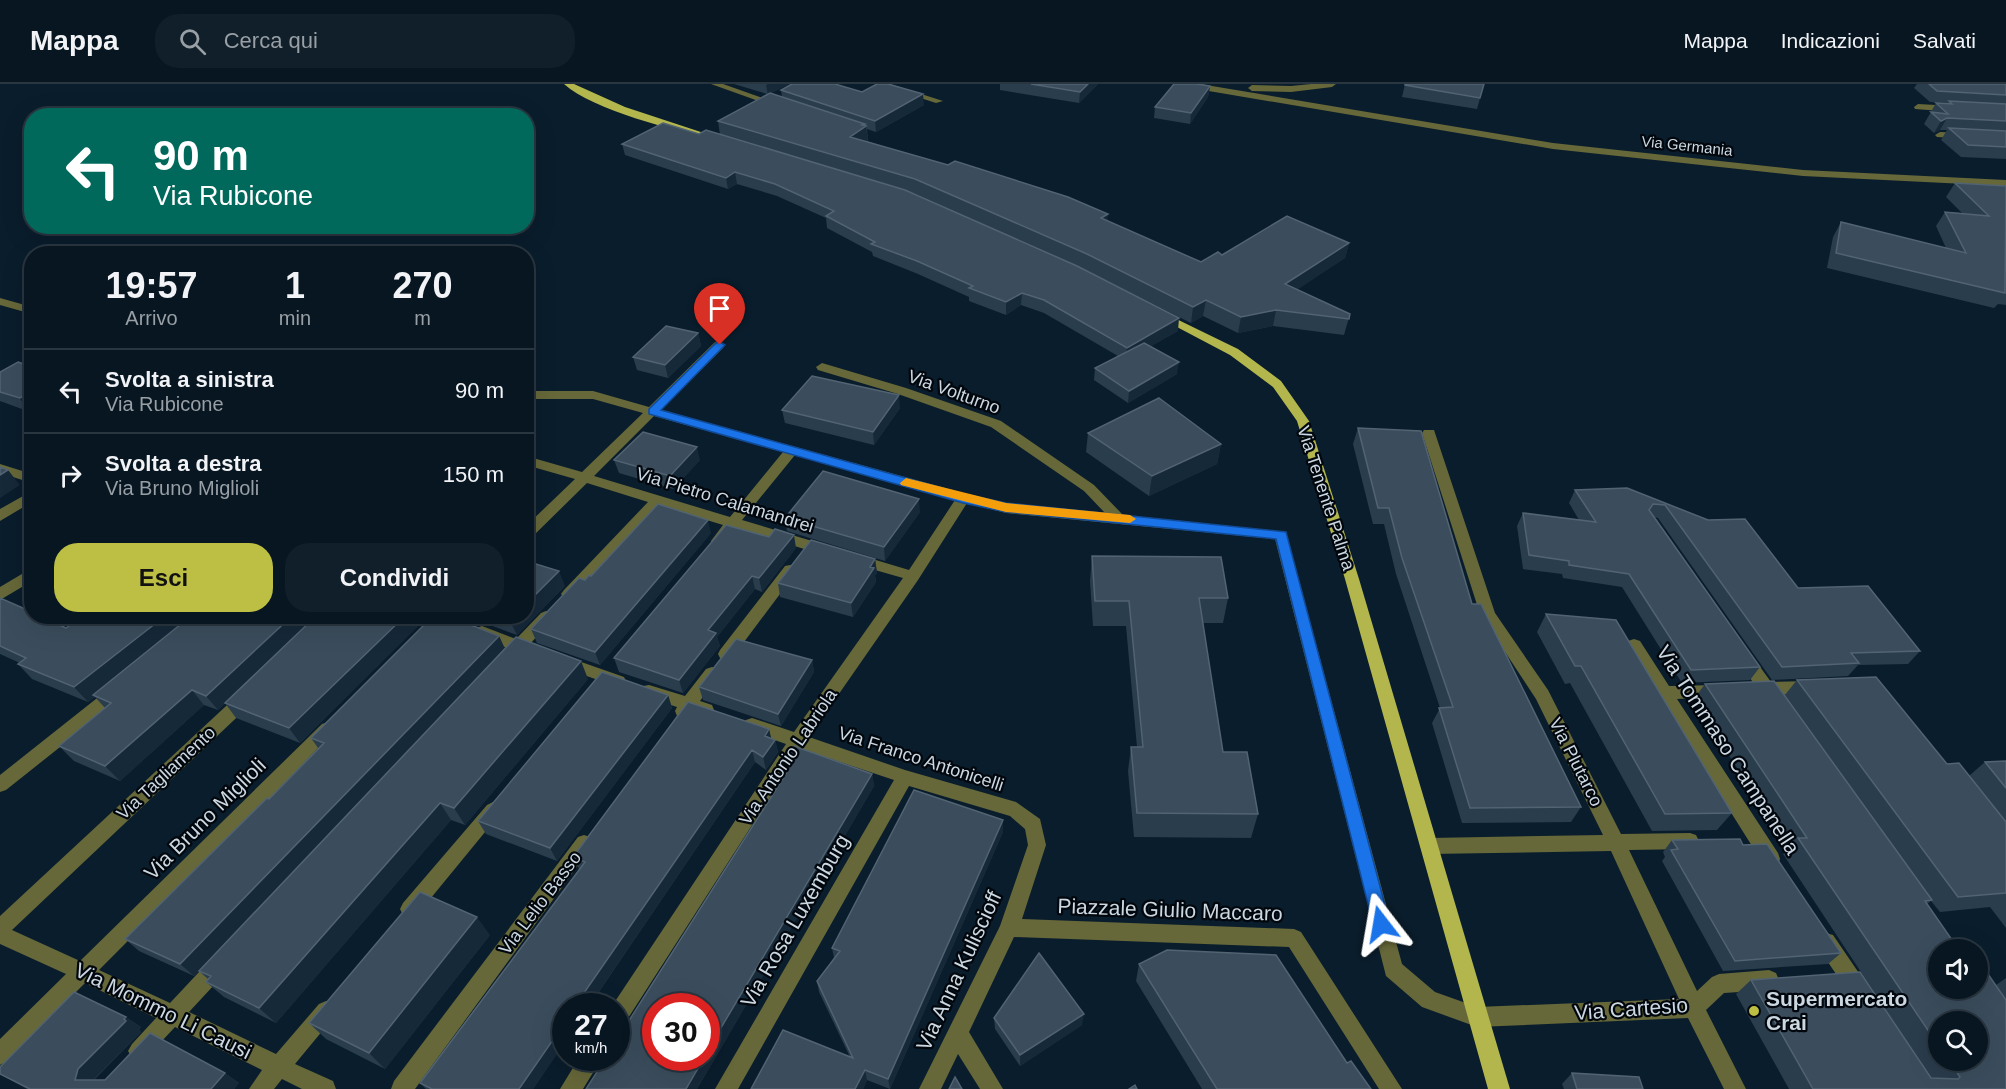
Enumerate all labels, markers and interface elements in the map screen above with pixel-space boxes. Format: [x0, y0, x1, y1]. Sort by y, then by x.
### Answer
search box [155, 14, 575, 68]
text: Mappa [30, 25, 119, 56]
icon: search [176, 25, 209, 58]
text: Cerca qui [224, 28, 318, 53]
text: Mappa [1684, 29, 1748, 52]
text: Indicazioni [1781, 29, 1880, 52]
text: Salvati [1913, 29, 1976, 52]
icon: left [54, 132, 132, 210]
text: 90 m [153, 132, 249, 179]
street label: Via Germania [1641, 132, 1734, 159]
text: Via Rubicone [153, 181, 313, 211]
text: 19:57 [105, 265, 197, 306]
text: 1 [285, 265, 305, 306]
text: 270 [392, 265, 453, 306]
pin [694, 283, 745, 345]
icon: arrive [703, 292, 736, 325]
text: Arrivo [125, 307, 178, 329]
text: min [279, 307, 311, 329]
text: m [414, 307, 431, 329]
street label: Via Volturno [905, 366, 1003, 418]
text: Svolta a sinistra [105, 367, 274, 392]
icon: left [54, 375, 87, 408]
text: 90 m [455, 378, 504, 403]
text: Via Rubicone [105, 393, 224, 415]
street label: Via Tenente Palma [1293, 423, 1359, 574]
text: Svolta a destra [105, 451, 262, 476]
icon: right [54, 459, 87, 492]
text: 150 m [443, 462, 504, 487]
street label: Via Pietro Calamandrei [634, 463, 816, 537]
text: Via Bruno Miglioli [105, 477, 259, 499]
button: Esci [54, 543, 273, 612]
button: Condividi [285, 543, 504, 612]
street label: Via Tommaso Campanella [1652, 641, 1805, 859]
street label: Via Antonio Labriola [735, 684, 842, 829]
street label: Via Plutarco [1545, 714, 1607, 810]
street label: Via Tagliamento [113, 722, 219, 824]
street label: Via Franco Antonicelli [836, 723, 1006, 795]
street label: Via Bruno Miglioli [139, 753, 270, 884]
street label: Via Rosa Luxemburg [736, 830, 853, 1011]
street label: Via Lelio Basso [495, 848, 585, 958]
street label: Via Anna Kuliscioff [912, 887, 1006, 1054]
position arrow [1349, 892, 1413, 956]
street label: Piazzale Giulio Maccaro [1057, 894, 1283, 925]
map controls [1928, 939, 1988, 1071]
button: sound [1928, 939, 1988, 999]
street label: Via Mommo Li Causi [71, 958, 255, 1063]
place label: Supermercato Crai [1766, 987, 1907, 1034]
speed limit sign: 30 [642, 993, 720, 1071]
street label: Via Cartesio [1573, 993, 1689, 1024]
marker: Supermercato Crai [1747, 1004, 1761, 1018]
text: 27 [574, 1008, 608, 1041]
button: search [1928, 1011, 1988, 1071]
text: km/h [575, 1039, 607, 1056]

